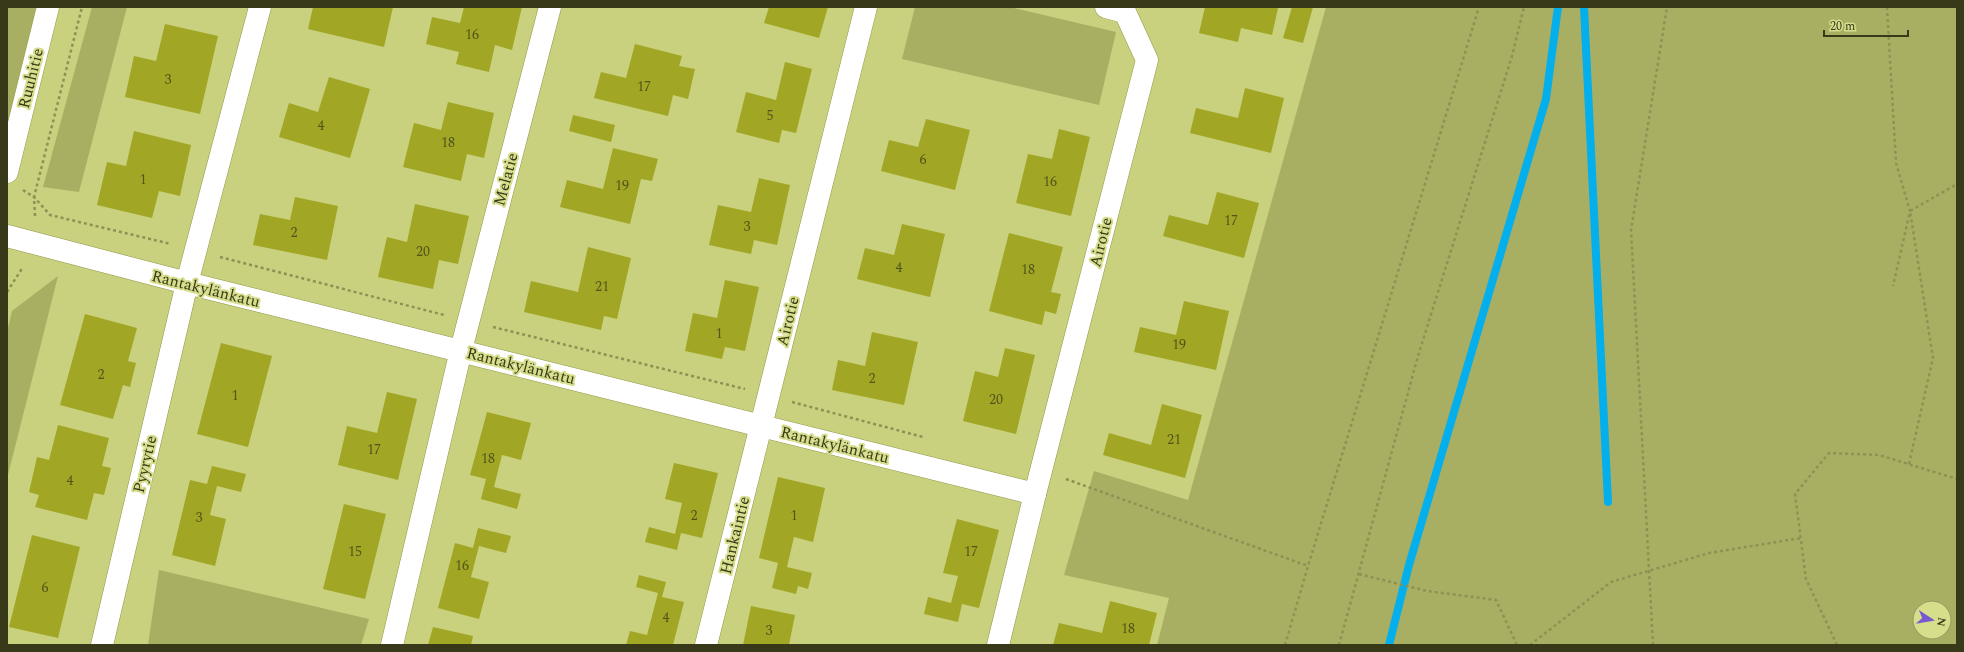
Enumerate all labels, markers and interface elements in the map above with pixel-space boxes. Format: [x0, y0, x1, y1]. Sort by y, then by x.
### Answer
scale bar [1824, 12, 1908, 38]
text: 20 m [1830, 17, 1855, 36]
house number: 16 [465, 24, 479, 45]
street label: Ruuhitie [12, 46, 50, 111]
house number: 3 [165, 69, 172, 90]
house number: 17 [637, 76, 651, 97]
house number: 5 [767, 105, 774, 126]
house number: 4 [318, 115, 325, 136]
house number: 18 [441, 132, 455, 153]
house number: 6 [920, 149, 927, 170]
street label: Melatie [487, 150, 525, 208]
house number: 1 [140, 169, 147, 190]
house number: 16 [1043, 171, 1057, 192]
house number: 19 [615, 175, 629, 196]
house number: 17 [1224, 210, 1238, 231]
street label: Airotie [1083, 215, 1119, 270]
house number: 3 [744, 216, 751, 237]
house number: 2 [291, 222, 298, 243]
house number: 20 [416, 241, 430, 262]
house number: 4 [896, 257, 903, 278]
house number: 18 [1021, 259, 1035, 280]
street label: Rantakylänkatu [149, 264, 262, 314]
house number: 21 [595, 276, 609, 297]
street label: Airotie [770, 294, 806, 349]
house number: 1 [716, 323, 723, 344]
house number: 19 [1172, 334, 1186, 355]
street label: Rantakylänkatu [464, 341, 577, 391]
house number: 2 [98, 364, 105, 385]
house number: 2 [869, 368, 876, 389]
house number: 1 [232, 385, 239, 406]
house number: 20 [989, 389, 1003, 410]
street label: Rantakylänkatu [778, 420, 891, 470]
house number: 21 [1167, 429, 1181, 450]
street label: Pyyrytie [127, 433, 163, 495]
house number: 17 [367, 439, 381, 460]
house number: 18 [481, 448, 495, 469]
house number: 4 [67, 470, 74, 491]
street label: Hankaintie [714, 494, 756, 577]
house number: 2 [691, 505, 698, 526]
house number: 1 [791, 505, 798, 526]
house number: 3 [196, 507, 203, 528]
house number: 15 [348, 541, 362, 562]
house number: 17 [964, 541, 978, 562]
house number: 16 [455, 555, 469, 576]
house number: 6 [42, 577, 49, 598]
north arrow [1912, 600, 1952, 640]
house number: 4 [663, 607, 670, 628]
text: N [1932, 616, 1951, 628]
house number: 18 [1121, 618, 1135, 639]
house number: 3 [766, 620, 773, 641]

